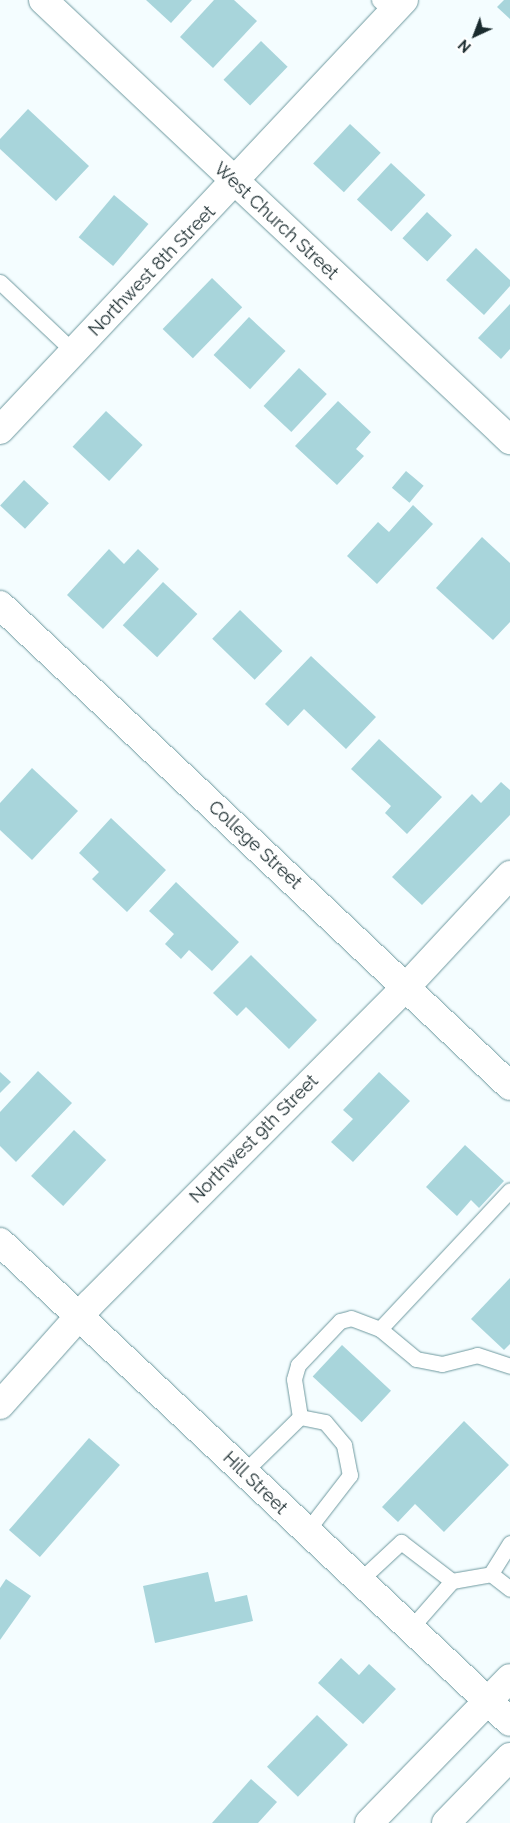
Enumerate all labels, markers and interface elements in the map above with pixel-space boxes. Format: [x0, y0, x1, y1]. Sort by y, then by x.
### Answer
north arrow [450, 10, 500, 60]
text: N [455, 36, 474, 55]
street label: West Church Street [209, 158, 343, 284]
street label: Northwest 8th Street [84, 201, 220, 341]
street label: College Street [204, 796, 306, 894]
street label: Northwest 9th Street [185, 1070, 323, 1208]
street label: Hill Street [218, 1447, 292, 1519]

